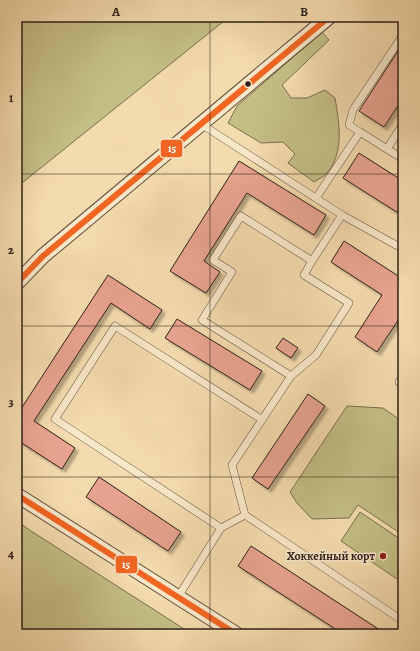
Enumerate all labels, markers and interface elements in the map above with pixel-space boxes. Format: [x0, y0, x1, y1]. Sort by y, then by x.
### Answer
text: A [111, 3, 121, 20]
text: B [300, 3, 308, 20]
unlabelled marker [243, 79, 253, 89]
text: 1 [9, 89, 14, 106]
line badge: 15 [160, 139, 183, 158]
text: 15 [168, 141, 177, 156]
text: 2 [8, 241, 15, 258]
text: 3 [8, 393, 14, 410]
text: 4 [8, 545, 14, 562]
place label: Хоккейный корт [287, 548, 376, 564]
marker: Хоккейный корт [378, 551, 388, 561]
line badge: 15 [115, 555, 138, 574]
text: 15 [122, 557, 131, 572]

